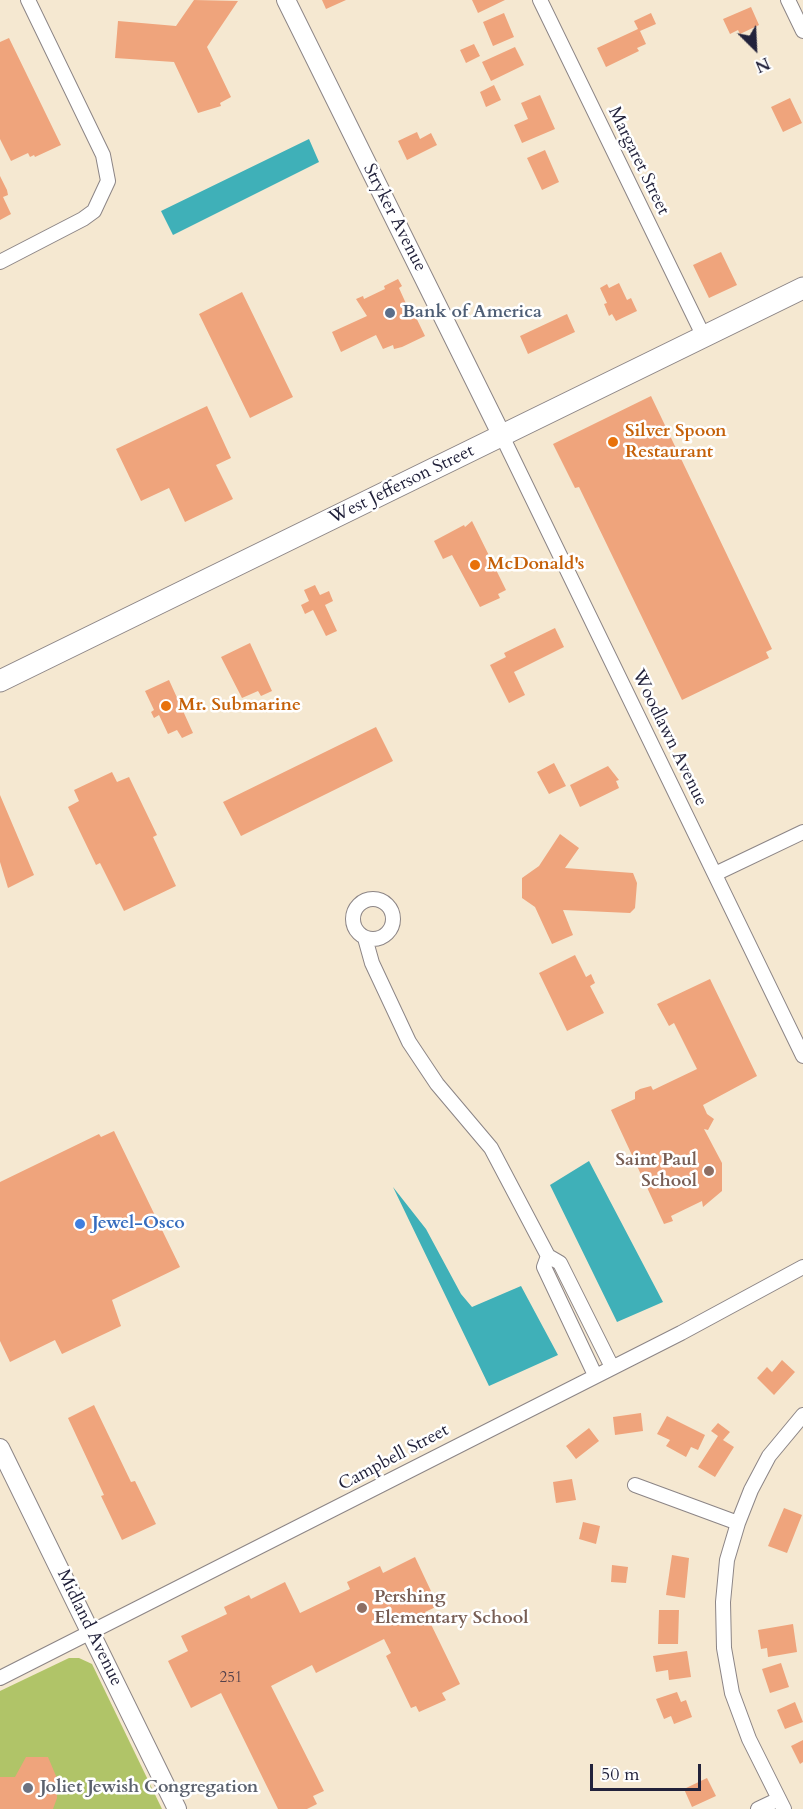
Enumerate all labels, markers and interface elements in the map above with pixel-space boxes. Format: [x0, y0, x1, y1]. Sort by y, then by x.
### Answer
north arrow [725, 18, 785, 78]
text: N [752, 52, 773, 77]
street label: Margaret Street [602, 103, 674, 219]
street label: Stryker Avenue [358, 160, 430, 276]
place label: Bank of America [402, 302, 542, 324]
marker: Bank of America [383, 306, 397, 320]
place label: Silver Spoon Restaurant [625, 421, 726, 464]
marker: Silver Spoon Restaurant [606, 435, 620, 449]
street label: West Jefferson Street [326, 441, 478, 529]
place label: McDonald's [487, 554, 584, 576]
marker: McDonald's [468, 558, 482, 572]
street label: Woodlawn Avenue [627, 666, 711, 810]
place label: Mr. Submarine [178, 695, 301, 717]
marker: Mr. Submarine [159, 699, 173, 713]
place label: Saint Paul School [615, 1150, 697, 1192]
marker: Saint Paul School [702, 1164, 716, 1178]
place label: Jewel-Osco [92, 1213, 185, 1235]
marker: Jewel-Osco [73, 1217, 87, 1231]
street label: Campbell Street [335, 1420, 453, 1496]
street label: Midland Avenue [51, 1566, 127, 1690]
place label: Pershing Elementary School [374, 1587, 528, 1630]
marker: Pershing Elementary School [355, 1601, 369, 1615]
house number: 251 [219, 1670, 243, 1688]
scale bar [593, 1752, 704, 1790]
text: 50 m [601, 1762, 640, 1787]
place label: Joliet Jewish Congregation [40, 1777, 258, 1799]
marker: Joliet Jewish Congregation [21, 1781, 35, 1795]

